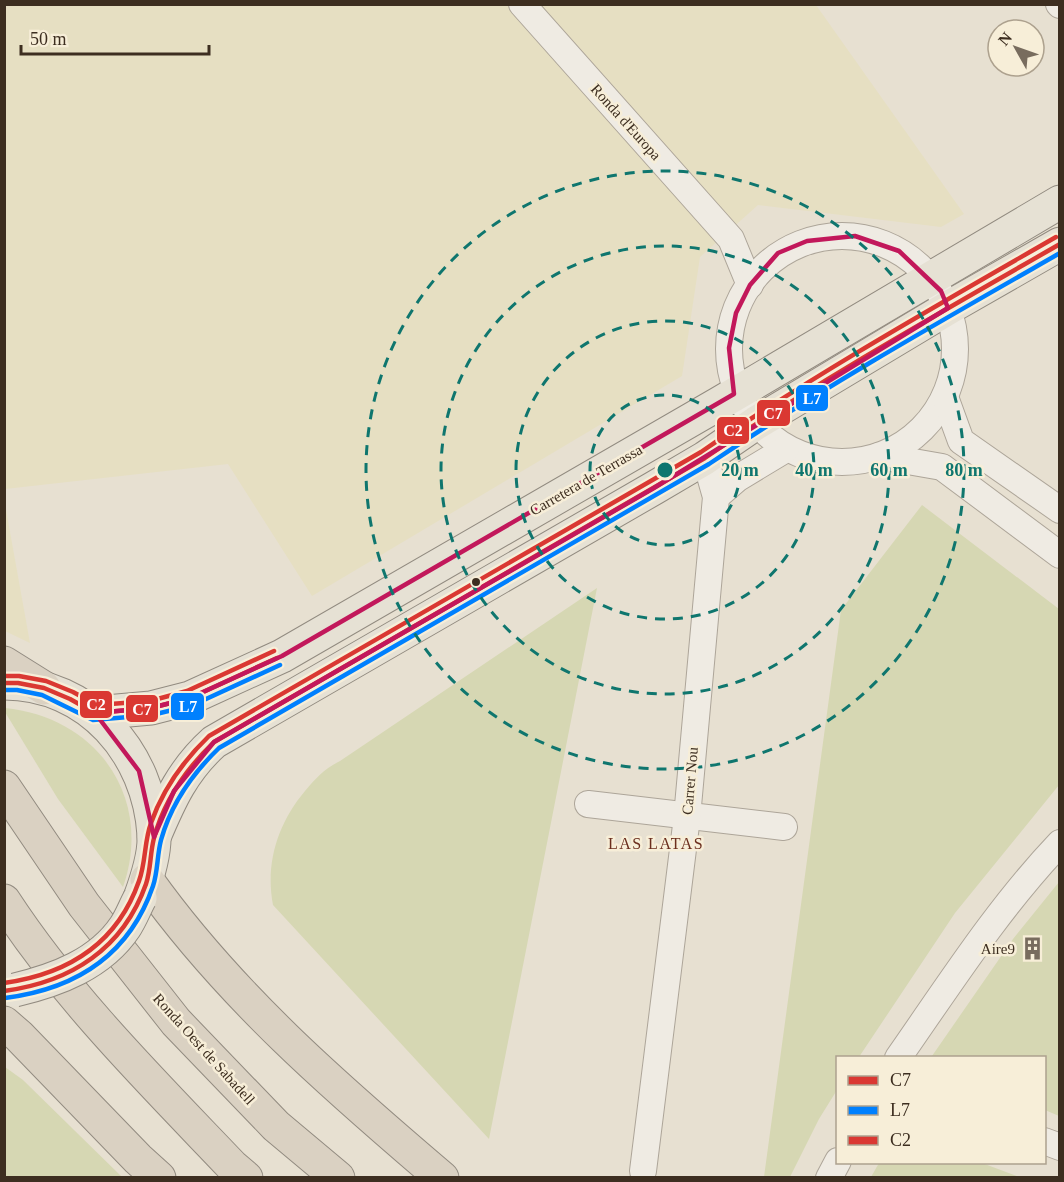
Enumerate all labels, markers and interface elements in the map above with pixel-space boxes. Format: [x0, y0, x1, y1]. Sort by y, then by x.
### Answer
scale bar [21, 18, 208, 56]
north arrow [986, 18, 1046, 78]
text: N [995, 28, 1015, 49]
text: 50 m [30, 29, 67, 49]
street label: Ronda d'Europa [588, 81, 664, 163]
line badge: L7 [795, 384, 829, 412]
text: L7 [803, 390, 821, 407]
line badge: C7 [756, 399, 791, 427]
text: C7 [763, 405, 783, 422]
line badge: C2 [716, 416, 750, 445]
text: C2 [723, 422, 743, 439]
street label: Carretera de Terrassa [527, 441, 645, 519]
centre of rings [655, 460, 675, 480]
text: 20 m [721, 460, 759, 480]
text: 40 m [795, 460, 833, 480]
text: 60 m [870, 460, 908, 480]
text: 80 m [945, 460, 983, 480]
unlabelled marker [470, 576, 482, 588]
line badge: C2 [79, 690, 113, 719]
line badge: L7 [170, 692, 205, 721]
line badge: C7 [125, 694, 159, 723]
text: C2 [86, 696, 106, 713]
text: L7 [179, 698, 197, 715]
text: C7 [132, 701, 152, 718]
street label: Carrer Nou [679, 746, 701, 816]
district label: LAS LATAS [608, 835, 704, 852]
building icon: Aire9 [1020, 936, 1046, 962]
place label: Aire9 [981, 941, 1015, 957]
street label: Ronda Oest de Sabadell [150, 990, 258, 1108]
legend [836, 1056, 1046, 1164]
text: C7 [890, 1070, 911, 1090]
text: L7 [890, 1100, 910, 1120]
text: C2 [890, 1130, 911, 1150]

